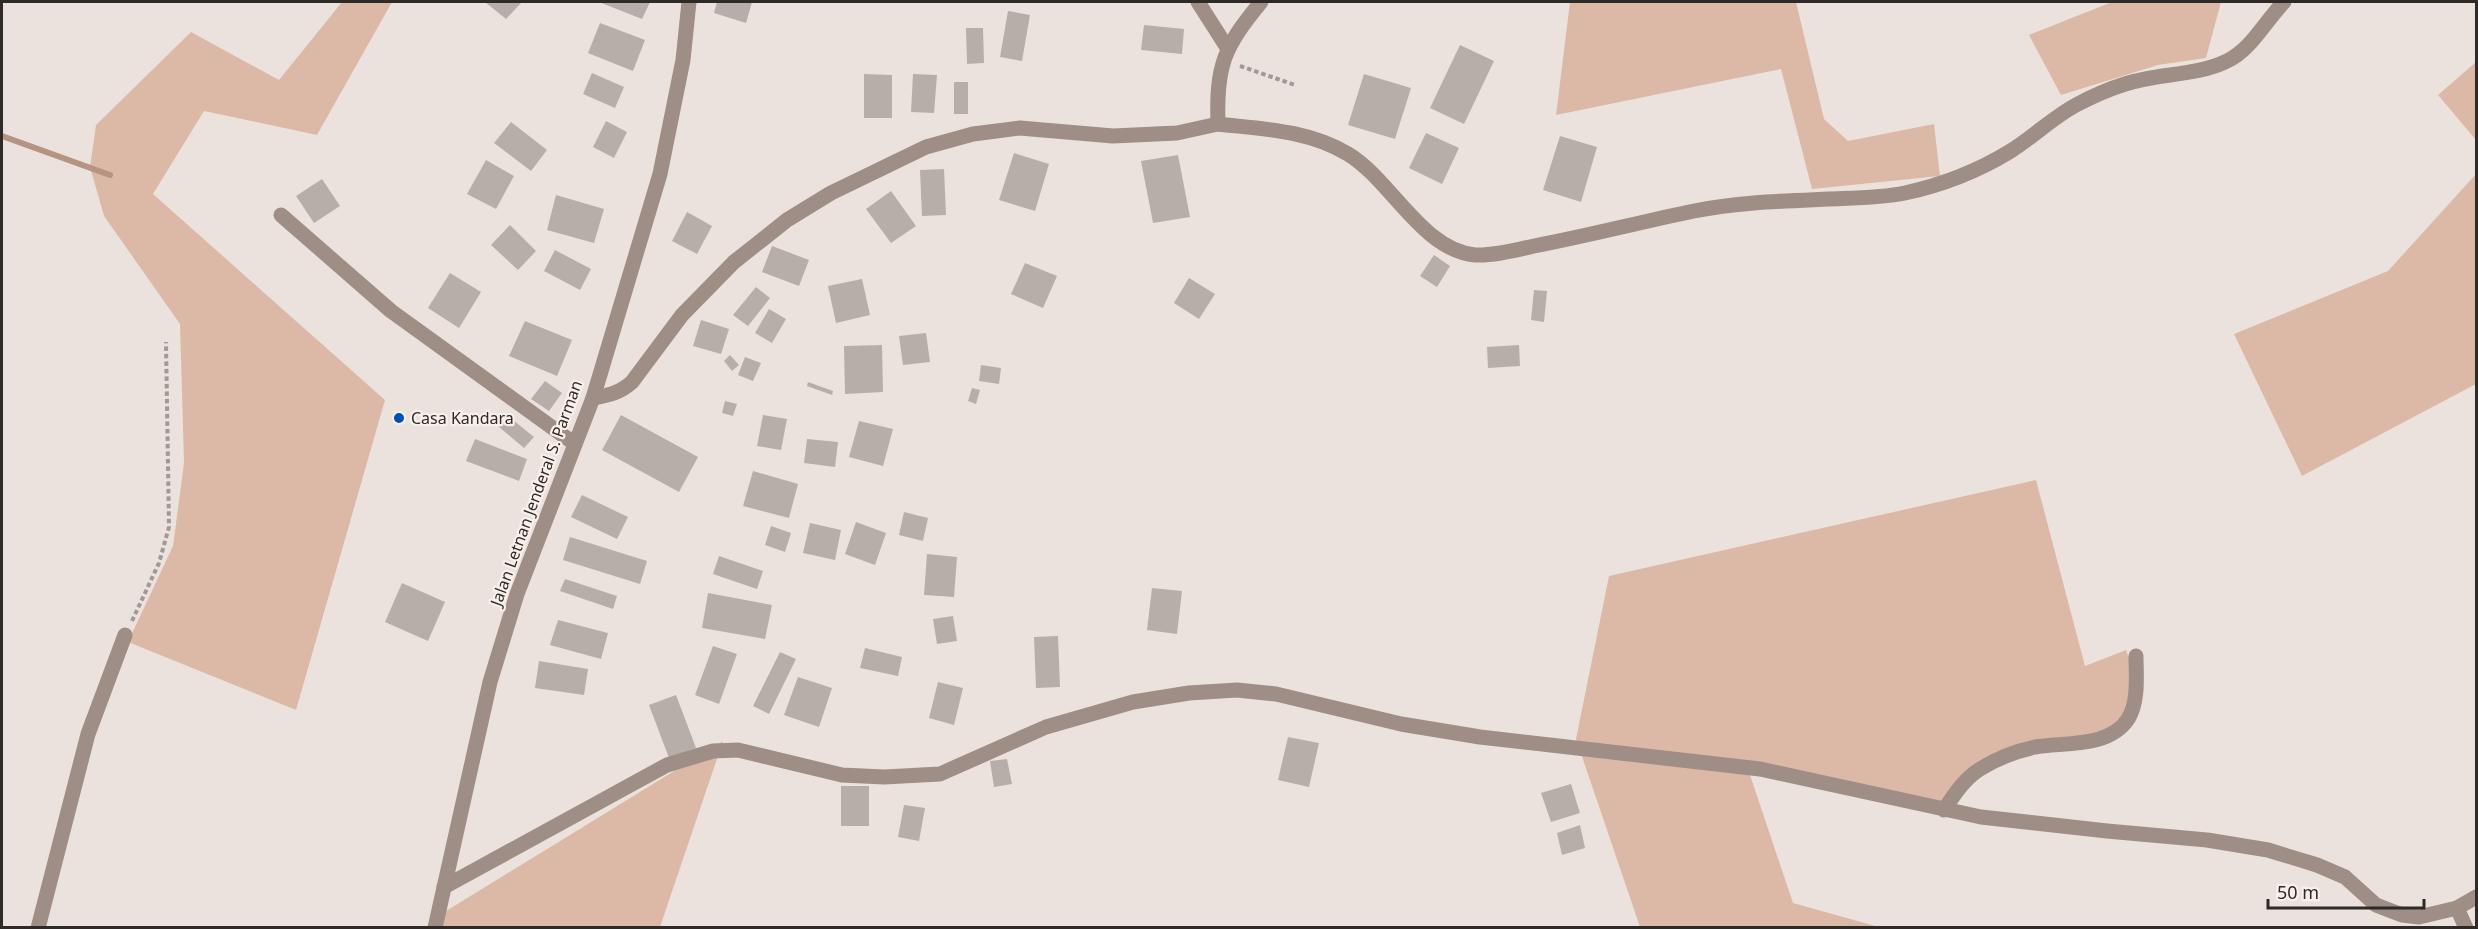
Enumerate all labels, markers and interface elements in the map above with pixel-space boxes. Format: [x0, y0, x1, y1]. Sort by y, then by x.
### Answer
street label: Jalan Letnan Jenderal S. Parman [484, 377, 587, 611]
place label: Casa Kandara [411, 407, 514, 429]
marker: Casa Kandara [392, 411, 406, 425]
scale bar [2268, 872, 2424, 910]
text: 50 m [2277, 880, 2319, 904]

